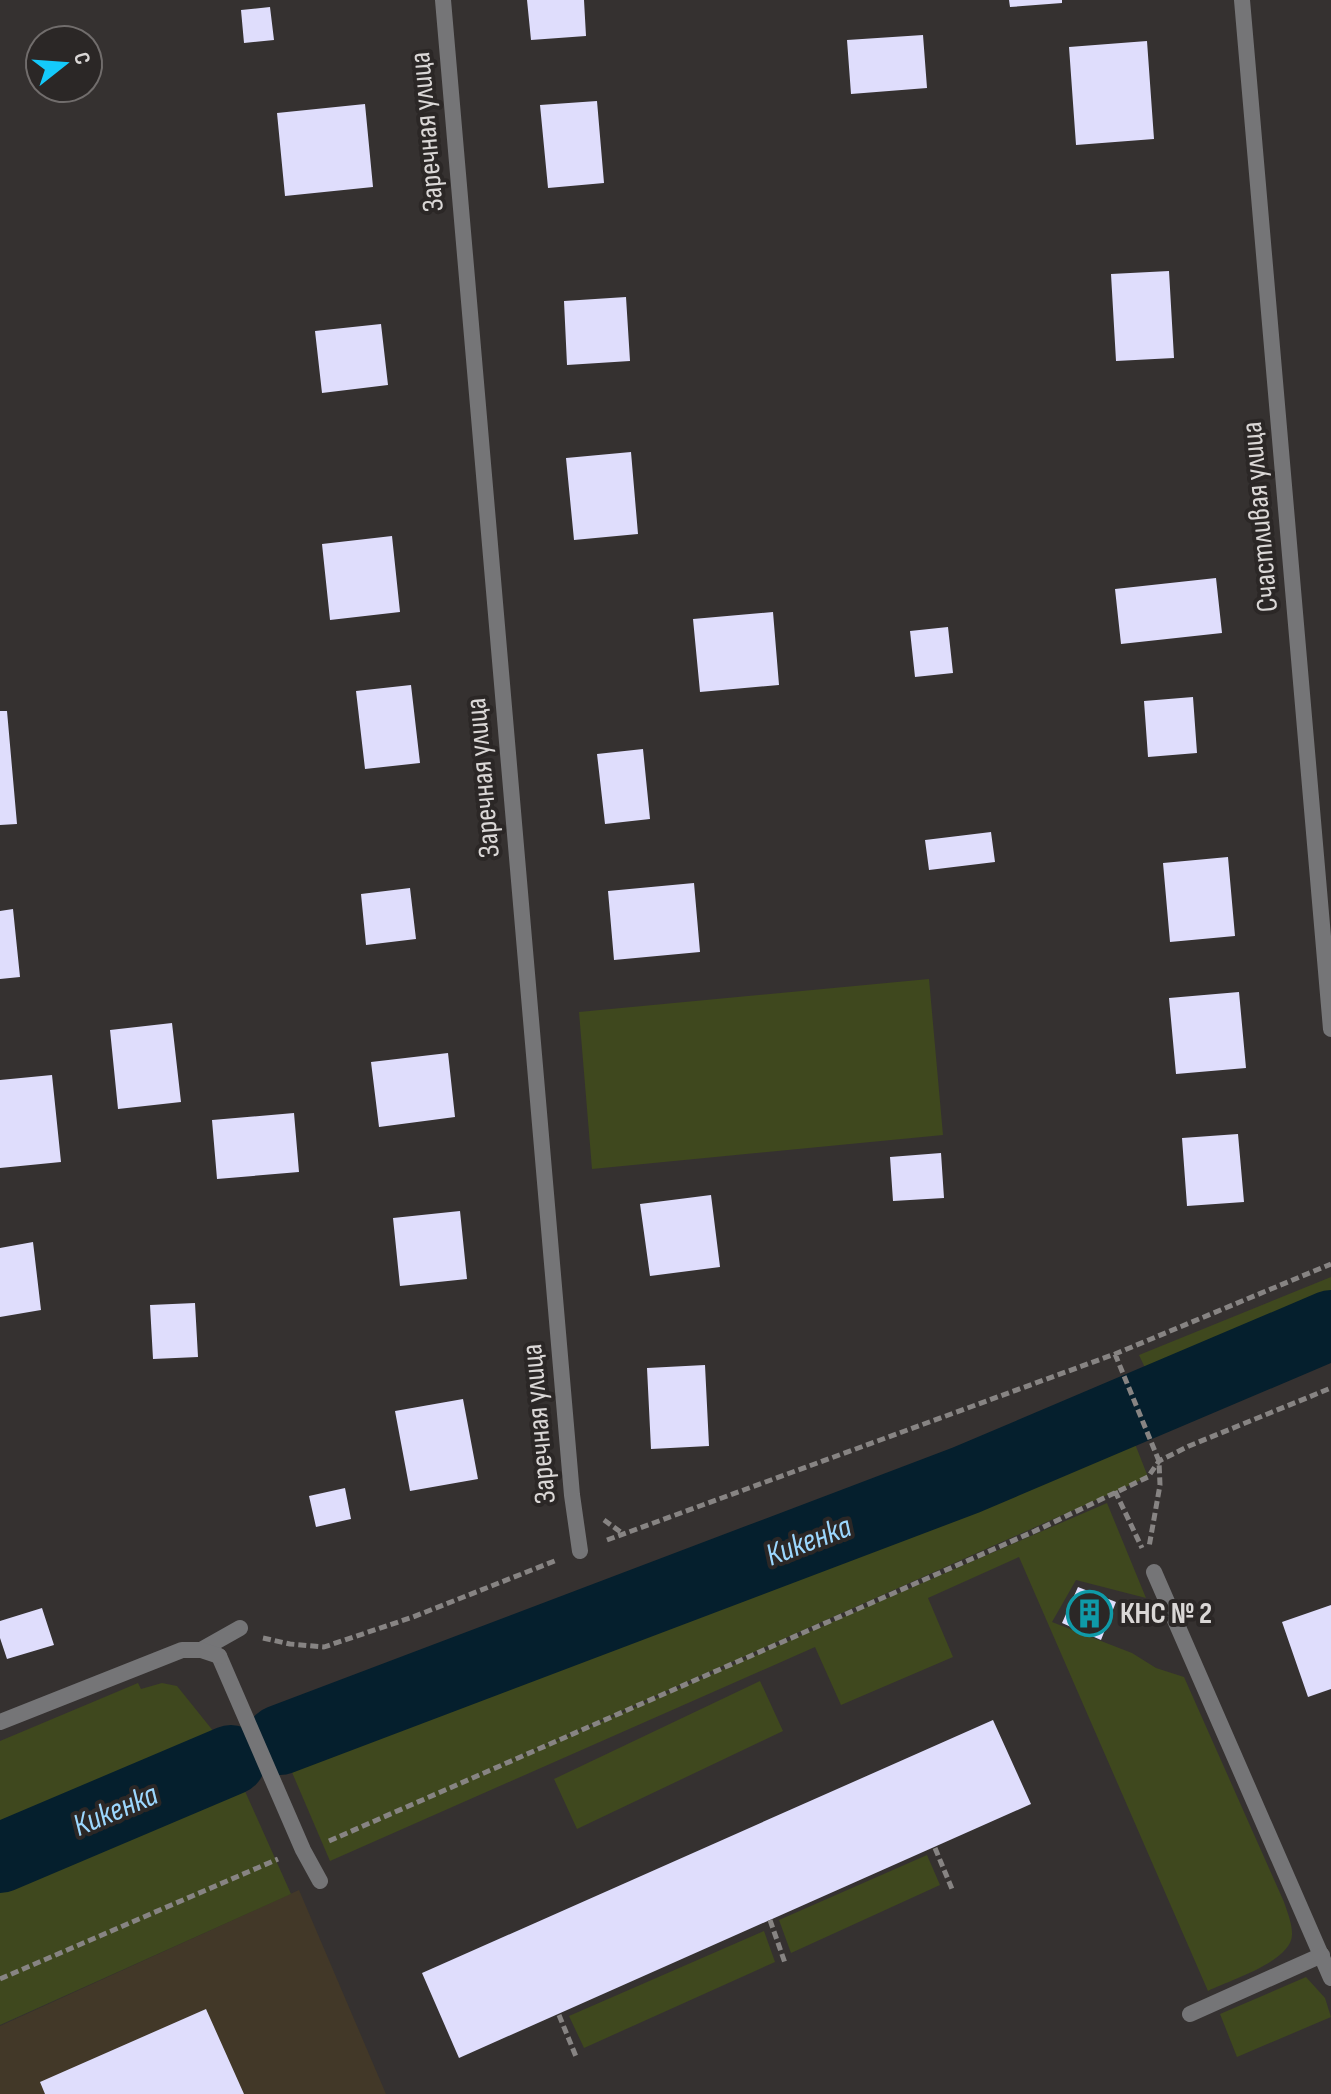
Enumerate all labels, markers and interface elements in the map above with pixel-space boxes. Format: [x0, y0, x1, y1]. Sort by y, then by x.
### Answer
north arrow [24, 24, 104, 104]
text: С [67, 49, 96, 68]
street label: Заречная улица [402, 50, 452, 213]
street label: Счастливая улица [1234, 420, 1286, 614]
street label: Заречная улица [458, 696, 508, 859]
street label: Заречная улица [514, 1342, 564, 1505]
water label: Кикенка [760, 1507, 857, 1575]
building icon: КНС № 2 [1065, 1589, 1113, 1637]
place label: КНС № 2 [1120, 1596, 1212, 1632]
water label: Кикенка [67, 1775, 164, 1846]

